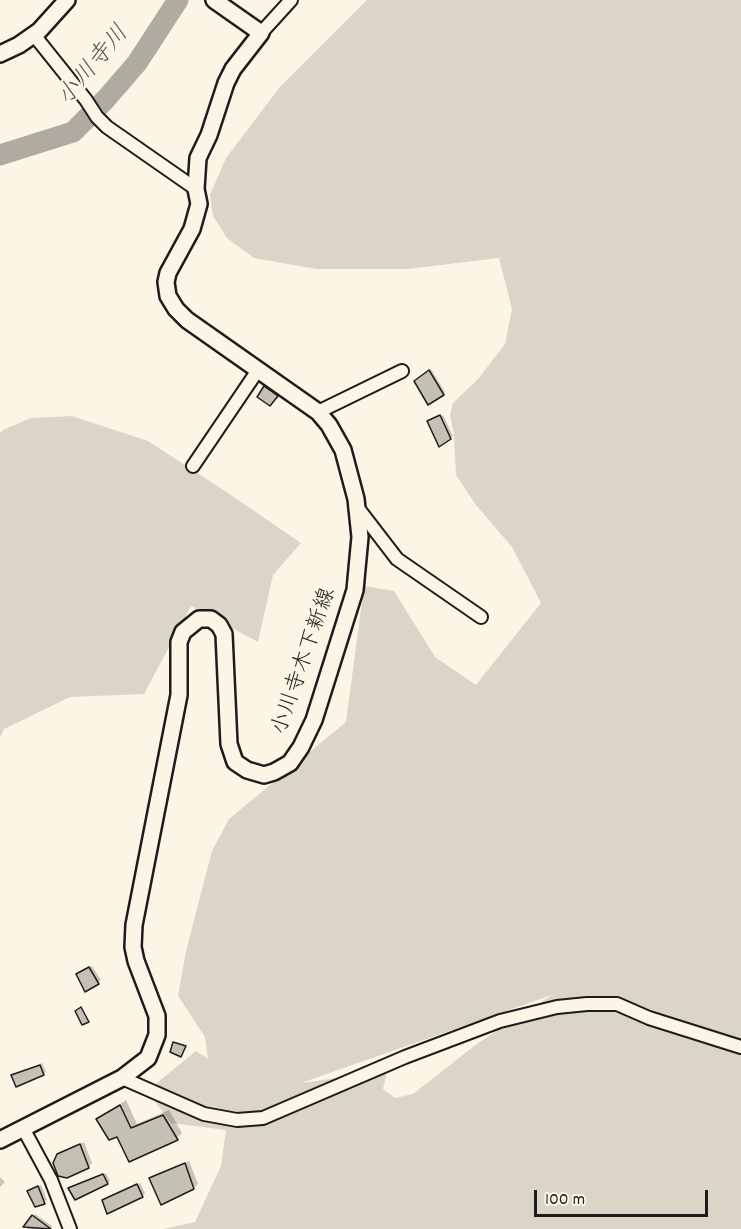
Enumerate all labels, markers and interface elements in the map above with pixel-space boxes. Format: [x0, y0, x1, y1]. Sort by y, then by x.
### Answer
water label: 小川寺川 [53, 21, 137, 113]
street label: 小川寺木下新線 [268, 585, 344, 739]
scale bar [537, 1178, 711, 1216]
text: 100 m [545, 1188, 585, 1213]

